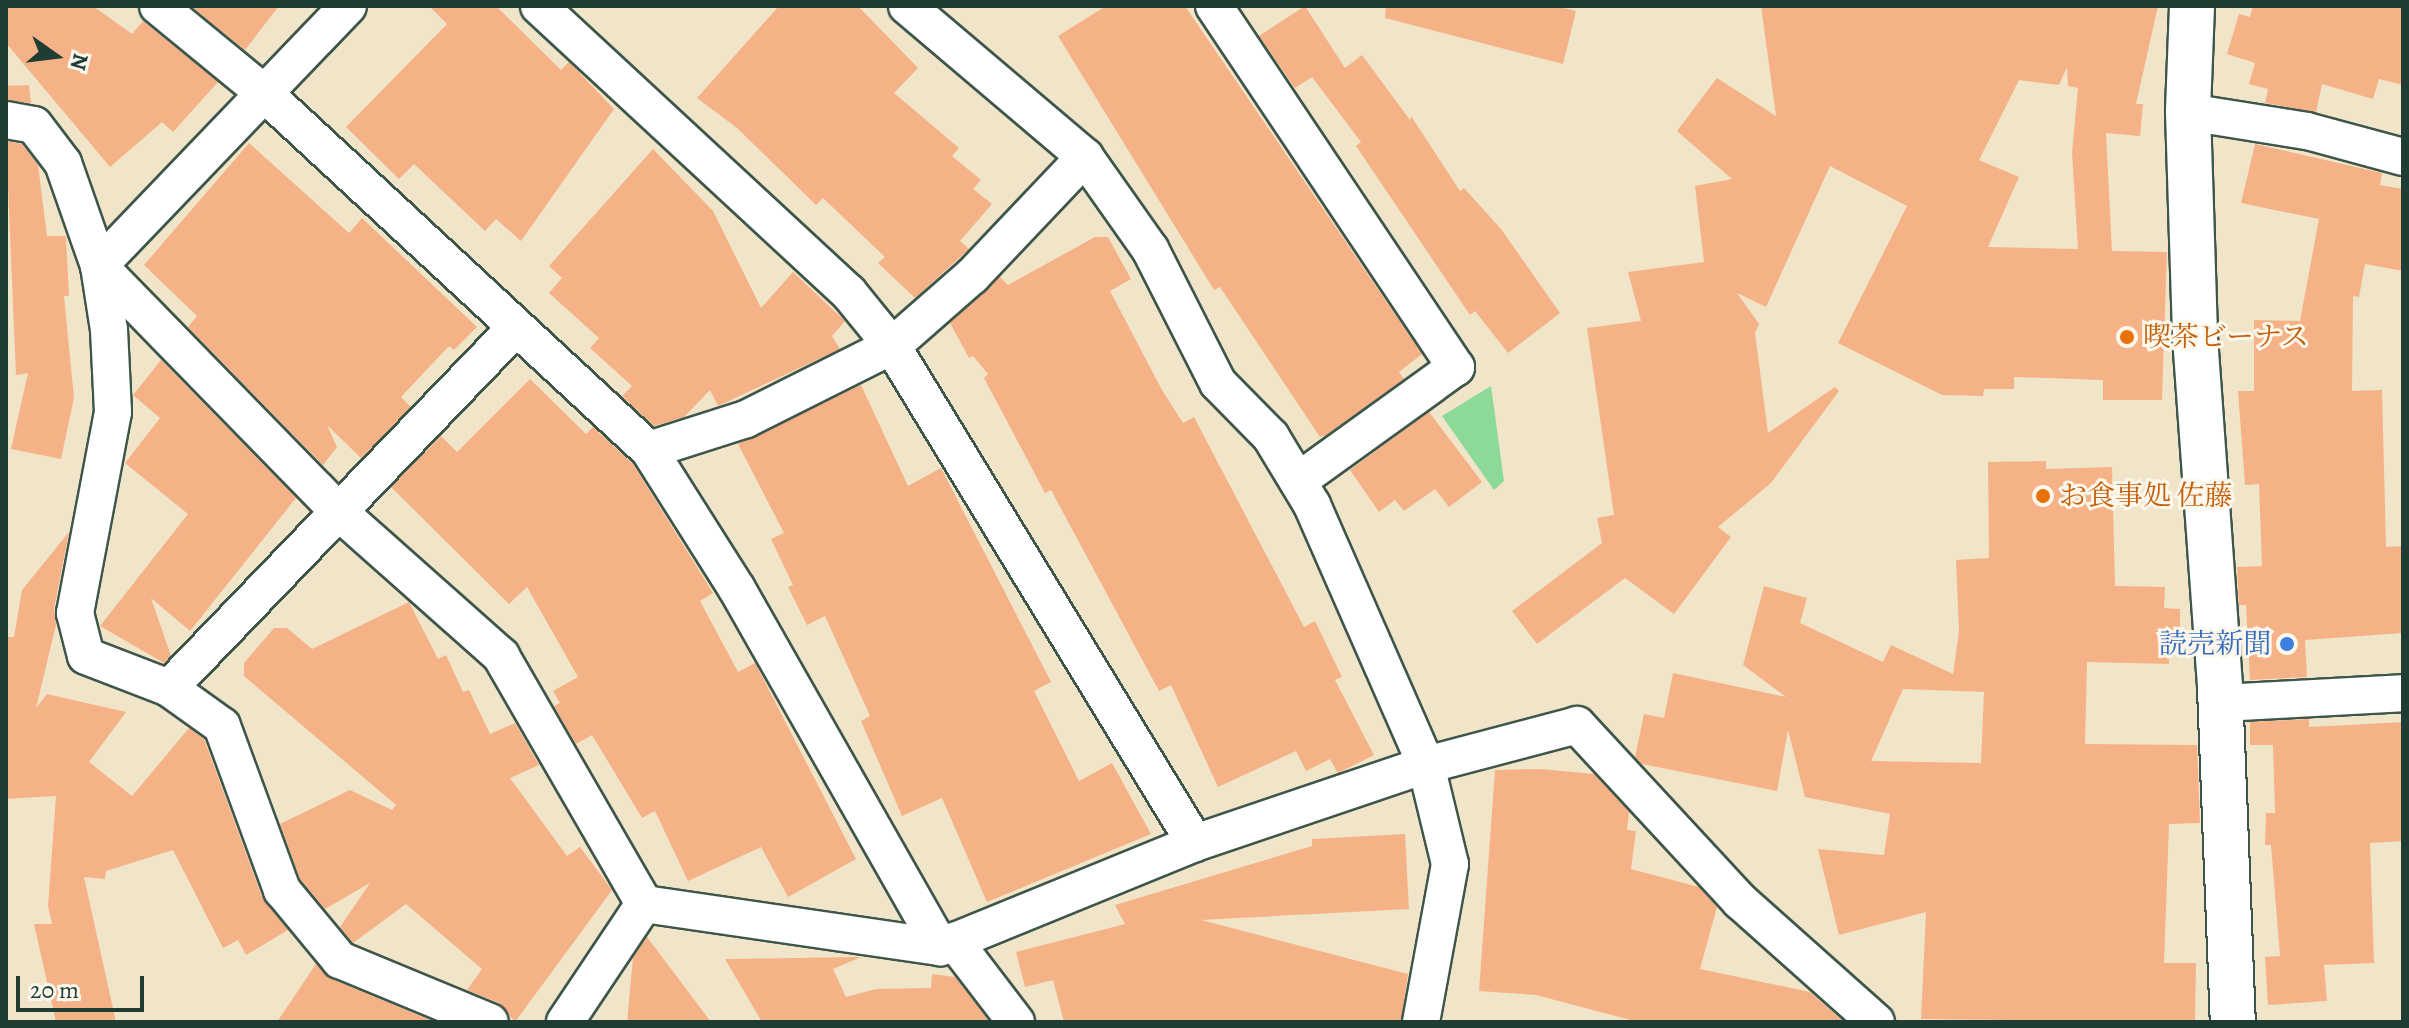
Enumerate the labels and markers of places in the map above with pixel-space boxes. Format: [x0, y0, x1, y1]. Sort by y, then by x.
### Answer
place label: 喫茶ビーナス [2143, 320, 2310, 354]
marker: 喫茶ビーナス [2118, 328, 2136, 346]
place label: お食事処 佐藤 [2059, 479, 2233, 513]
marker: お食事処 佐藤 [2034, 487, 2052, 505]
place label: 読売新聞 [2159, 627, 2271, 661]
marker: 読売新聞 [2278, 635, 2296, 653]

